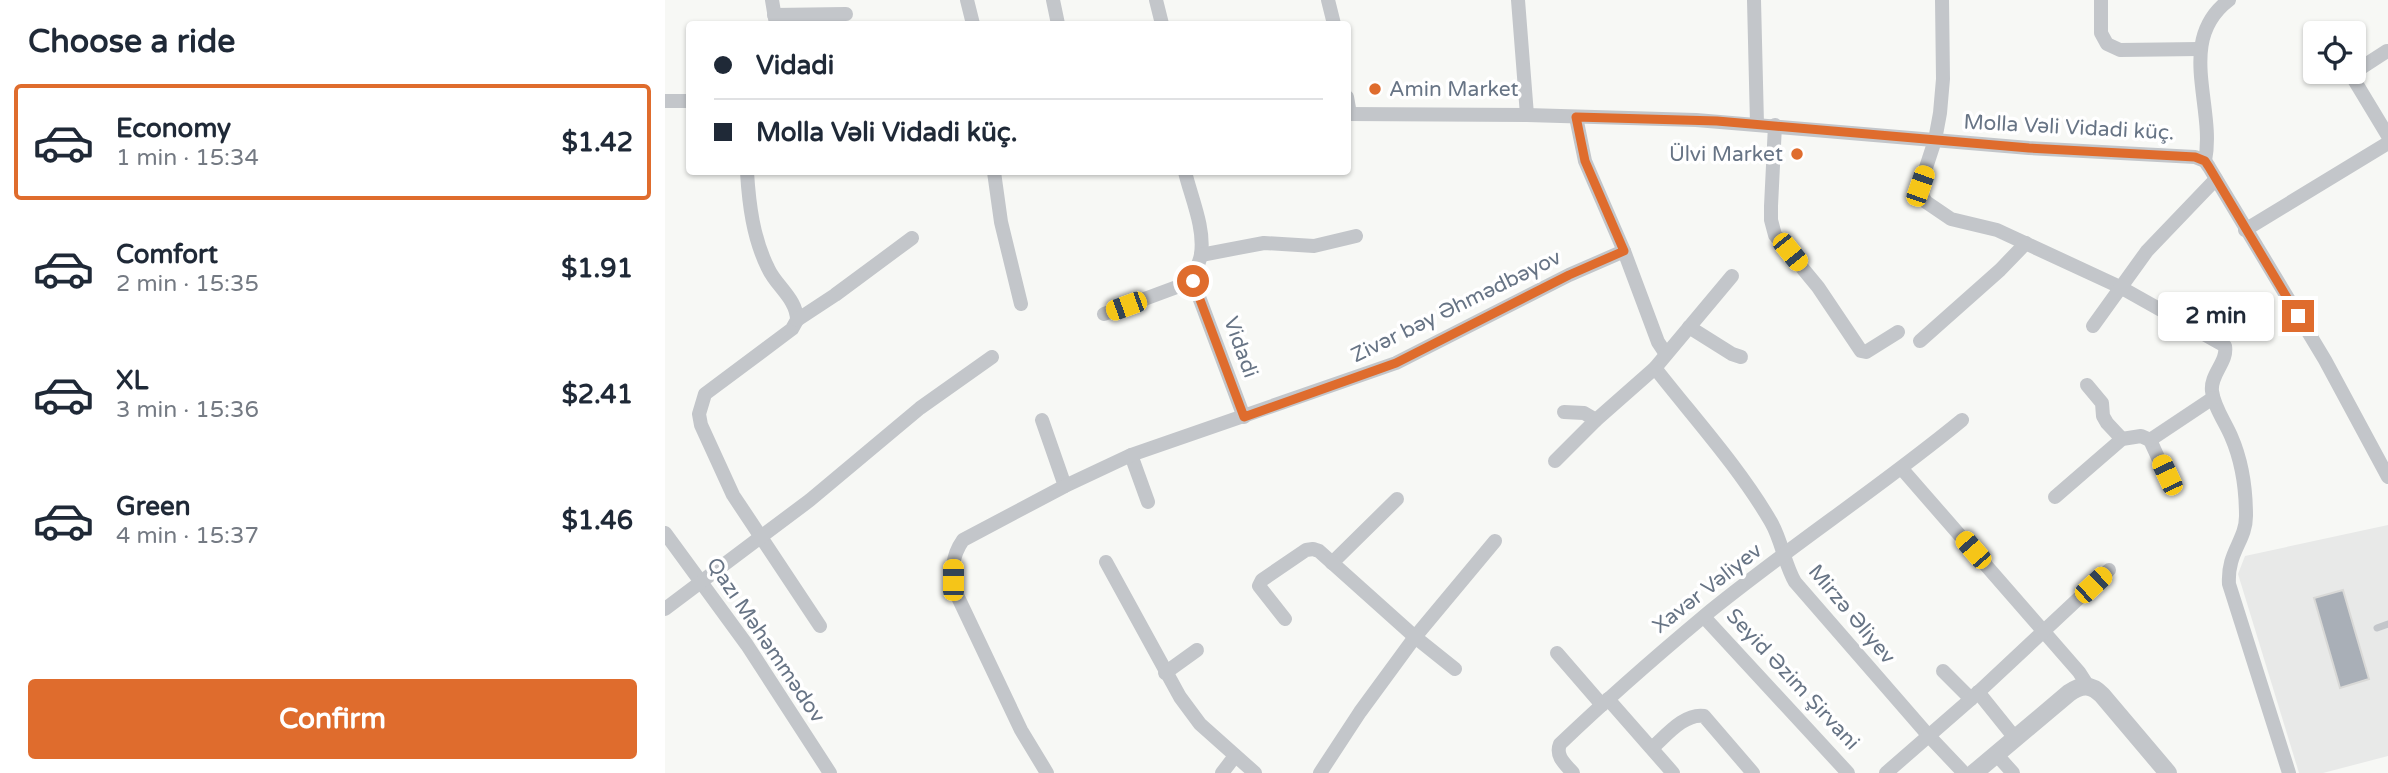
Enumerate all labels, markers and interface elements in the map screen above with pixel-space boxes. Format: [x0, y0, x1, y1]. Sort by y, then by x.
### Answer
map controls [2303, 21, 2366, 84]
button: locate [2303, 21, 2366, 84]
text: Choose a ride [28, 23, 235, 61]
text: Vidadi [756, 50, 834, 81]
place label: Amin Market [1389, 77, 1519, 102]
marker: Amin Market [1367, 81, 1383, 97]
street label: Molla Vəli Vidadi küç. [1963, 109, 2175, 146]
icon: car [32, 111, 95, 174]
text: Economy [116, 113, 231, 144]
text: Molla Vəli Vidadi küç. [756, 117, 1017, 148]
text: $1.42 [562, 127, 633, 158]
place label: Ülvi Market [1669, 142, 1783, 167]
text: 1 min · 15:34 [116, 144, 259, 172]
marker: Ülvi Market [1789, 146, 1805, 162]
car [1904, 163, 1937, 209]
car [1769, 229, 1812, 275]
icon: car [32, 237, 95, 300]
text: Comfort [116, 239, 218, 270]
street label: Zivər bəy Əhmədbəyov [1347, 245, 1565, 368]
text: $1.91 [561, 253, 633, 284]
route start [1177, 265, 1209, 297]
text: 2 min · 15:35 [116, 270, 259, 298]
car [1103, 289, 1150, 323]
callout: 2 min [2158, 292, 2273, 340]
route end [2282, 300, 2314, 332]
text: 2 min [2185, 302, 2247, 330]
street label: Vidadi [1218, 313, 1263, 381]
icon: car [32, 363, 95, 426]
text: XL [116, 365, 148, 396]
text: $2.41 [562, 379, 633, 410]
text: 3 min · 15:36 [116, 396, 259, 424]
car [2149, 452, 2186, 498]
icon: car [32, 489, 95, 552]
text: Green [116, 491, 191, 522]
text: $1.46 [562, 505, 633, 536]
text: 4 min · 15:37 [116, 522, 259, 550]
car [1952, 527, 1995, 573]
street label: Xavər Vəliyev [1648, 538, 1767, 639]
street label: Qazı Məhəmmədov [701, 553, 830, 728]
car [943, 559, 964, 601]
street label: Mirzə Əliyev [1803, 560, 1900, 669]
car [2071, 563, 2116, 607]
street label: Seyid Əzim Şirvani [1721, 604, 1864, 755]
button: Confirm [28, 679, 637, 759]

